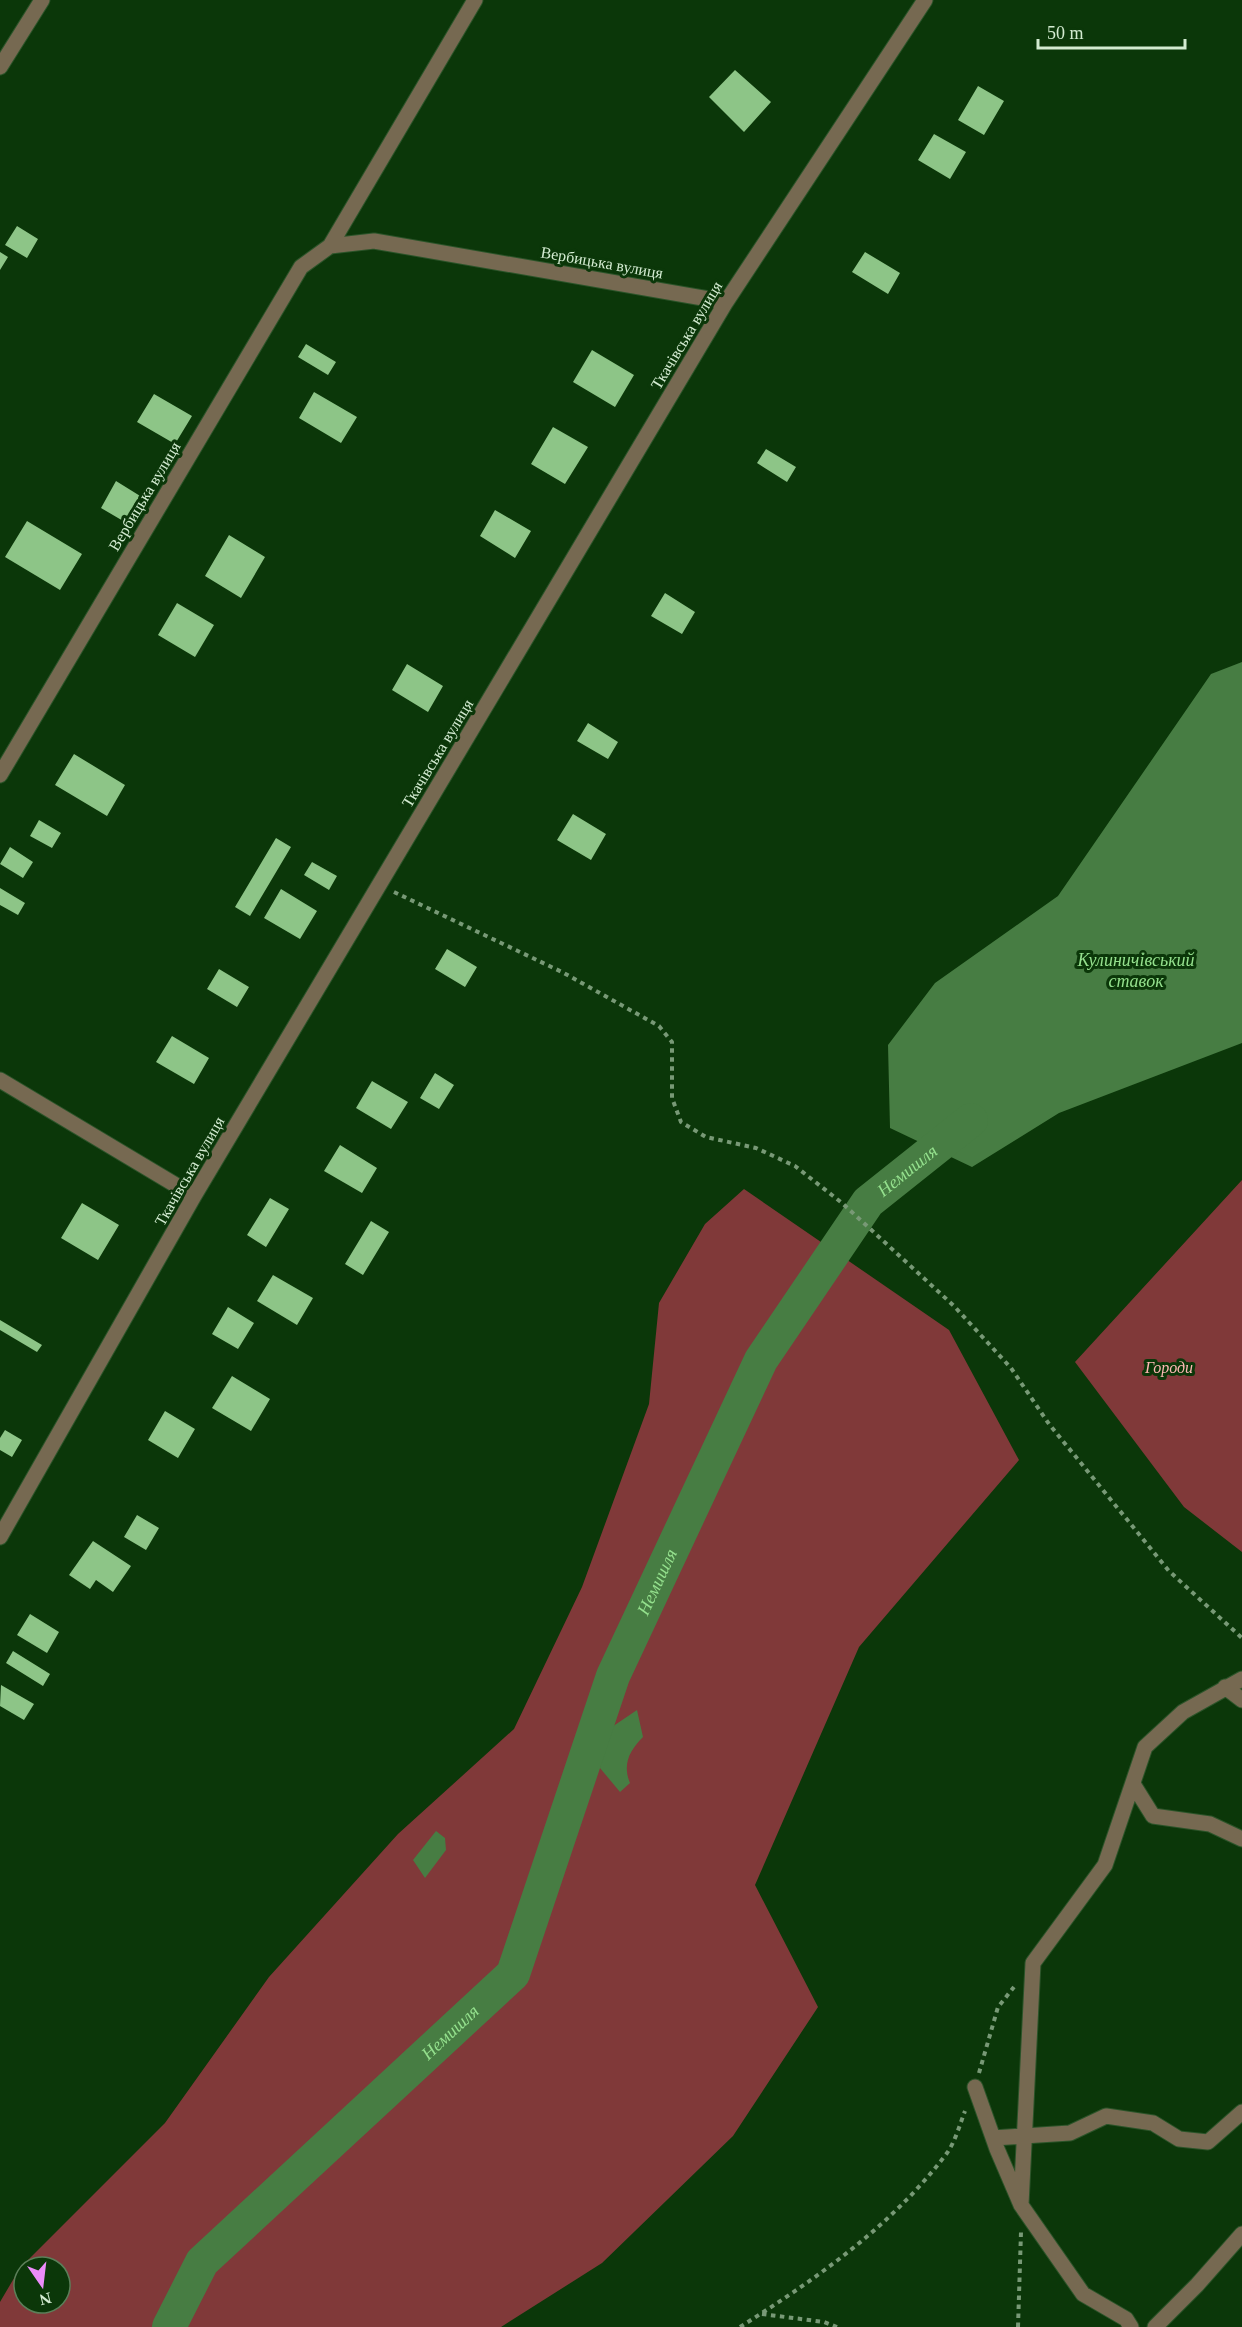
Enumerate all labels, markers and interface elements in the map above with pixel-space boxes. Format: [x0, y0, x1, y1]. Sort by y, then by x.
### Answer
scale bar [1038, 12, 1185, 50]
text: 50 m [1047, 23, 1084, 43]
street label: Вербицька вулиця [539, 243, 665, 283]
street label: Ткачівська вулиця [647, 278, 727, 393]
street label: Вербицька вулиця [105, 438, 185, 554]
street label: Ткачівська вулиця [398, 696, 478, 811]
water label: Кулиничівський ставок [1076, 950, 1195, 991]
street label: Ткачівська вулиця [151, 1113, 229, 1229]
water label: Немишля [872, 1141, 941, 1201]
park label: Городи [1144, 1359, 1193, 1377]
water label: Немишля [633, 1546, 681, 1619]
water label: Немишля [417, 2001, 483, 2064]
north arrow [12, 2255, 72, 2315]
text: N [37, 2289, 53, 2309]

